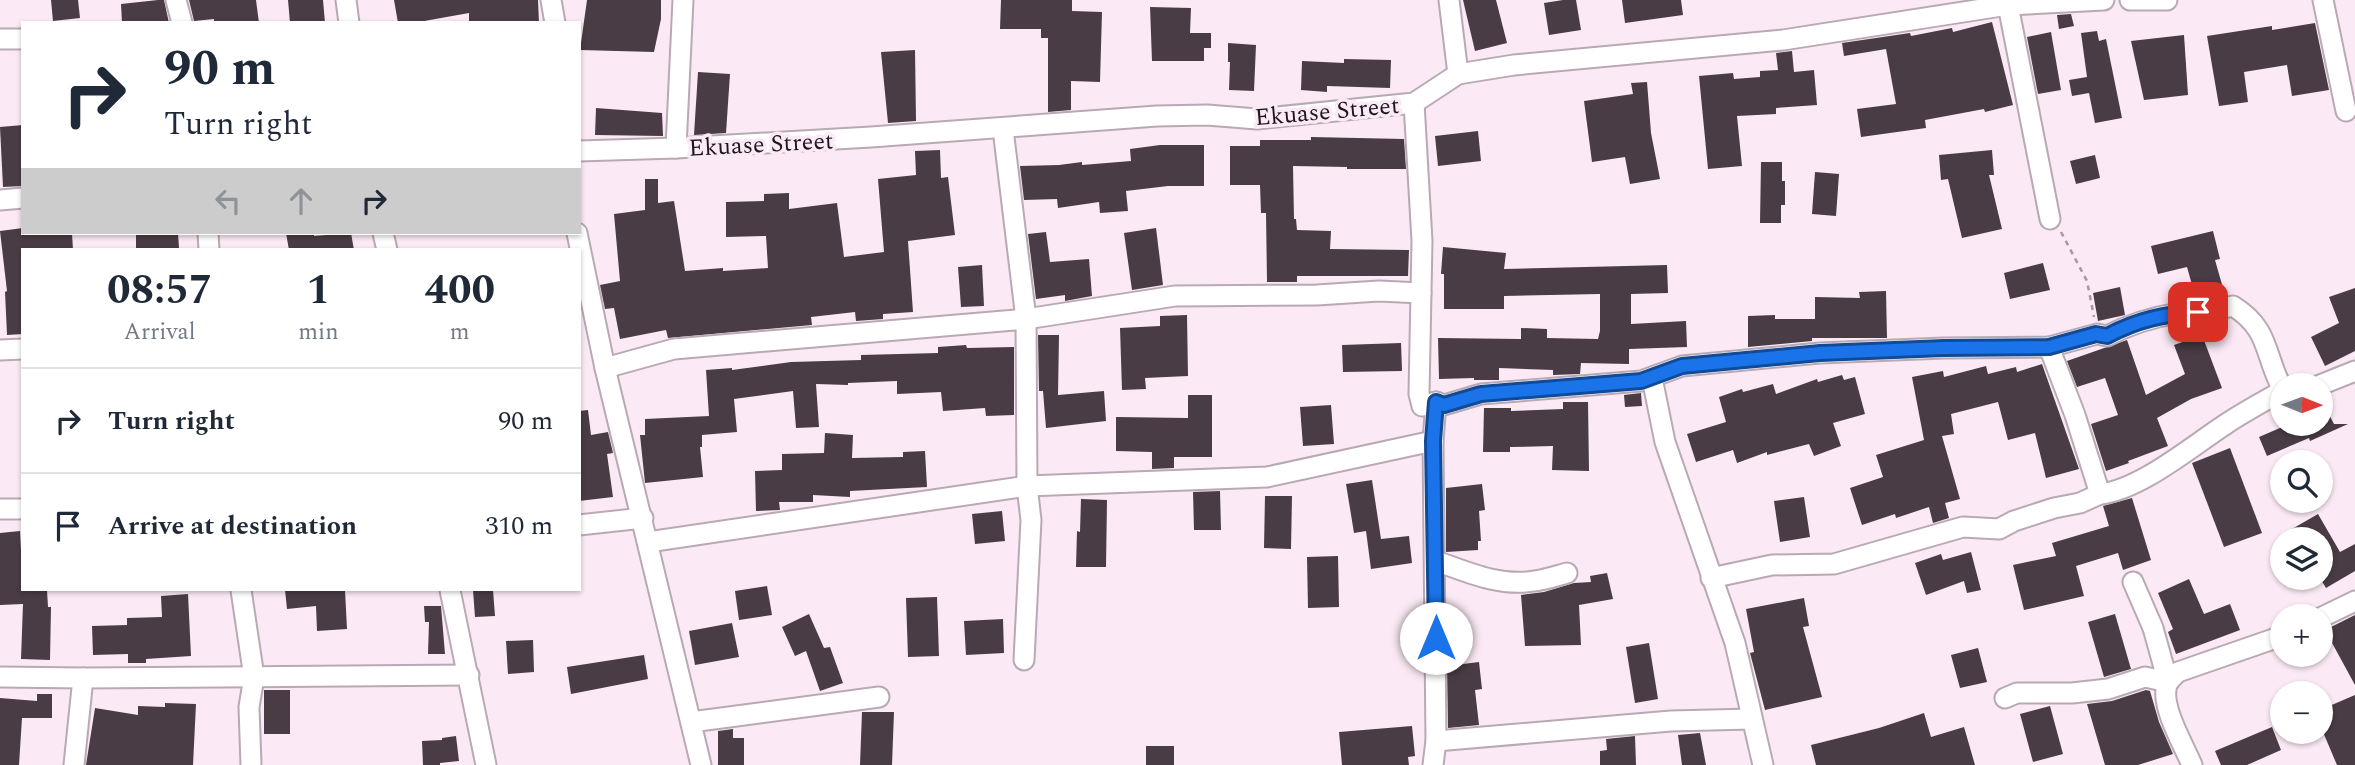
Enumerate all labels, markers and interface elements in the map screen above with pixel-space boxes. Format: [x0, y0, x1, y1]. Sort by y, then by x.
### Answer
text: 90 m [164, 32, 275, 107]
icon: right [49, 49, 140, 140]
street label: Ekuase Street [1253, 88, 1401, 136]
text: Turn right [164, 100, 312, 149]
street label: Ekuase Street [688, 123, 834, 167]
icon: left [209, 182, 247, 220]
icon: ahead [282, 182, 320, 220]
icon: right [355, 182, 393, 220]
text: 08:57 [107, 259, 212, 322]
text: 1 [307, 259, 330, 322]
text: 400 [424, 259, 495, 322]
pin [2168, 282, 2228, 342]
icon: arrive [2179, 293, 2217, 331]
text: Arrival [124, 315, 195, 350]
text: min [298, 315, 339, 350]
text: m [450, 315, 470, 350]
north arrow [2270, 373, 2333, 436]
map controls [2270, 373, 2333, 744]
text: Turn right [108, 401, 235, 441]
text: 90 m [498, 401, 553, 441]
icon: right [49, 402, 87, 440]
button: search [2270, 450, 2333, 513]
text: Arrive at destination [108, 506, 357, 546]
text: 310 m [485, 506, 553, 546]
icon: arrive [49, 507, 87, 545]
button: layers [2270, 527, 2333, 590]
position arrow [1399, 601, 1473, 675]
button: + [2270, 604, 2333, 667]
button: − [2270, 681, 2333, 744]

